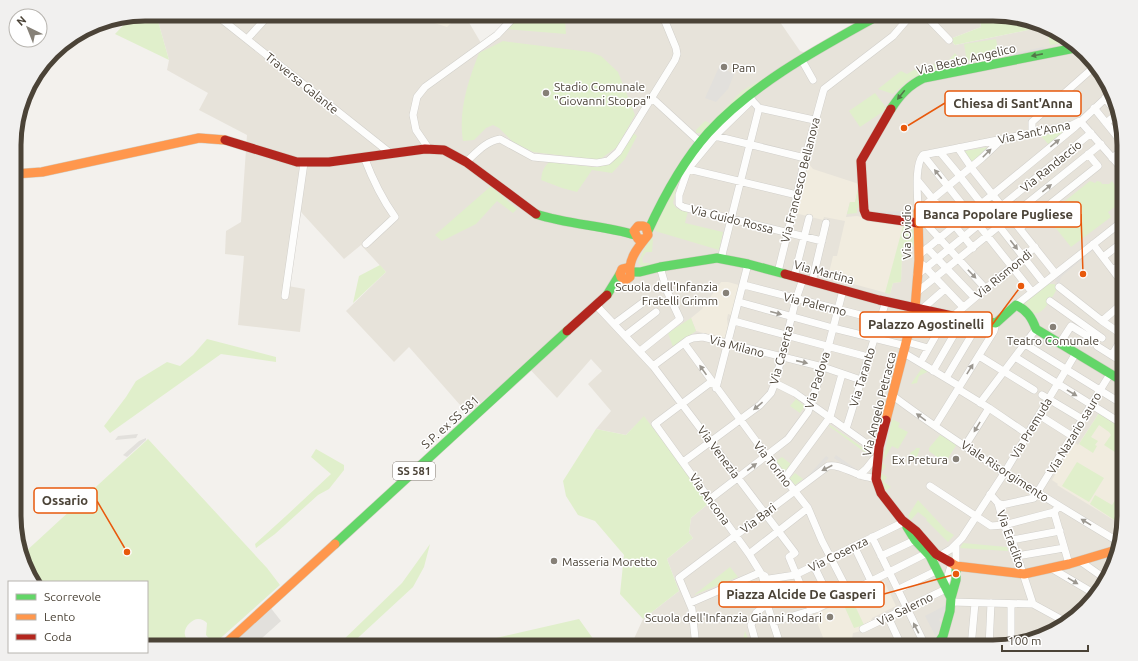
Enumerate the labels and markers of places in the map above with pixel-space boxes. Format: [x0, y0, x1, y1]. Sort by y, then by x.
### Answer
place label: Pam [732, 61, 756, 74]
marker: Pam [719, 62, 729, 72]
place label: Stadio Comunale "Giovanni Stoppa" [554, 80, 651, 107]
marker: Stadio Comunale "Giovanni Stoppa" [541, 88, 551, 98]
callout: Chiesa di Sant'Anna [945, 91, 1081, 116]
callout: Banca Popolare Pugliese [915, 202, 1081, 227]
place label: Scuola dell'Infanzia Fratelli Grimm [615, 280, 718, 307]
marker: Scuola dell'Infanzia Fratelli Grimm [721, 288, 731, 298]
callout: Palazzo Agostinelli [860, 312, 992, 337]
marker: Teatro Comunale [1048, 322, 1058, 332]
place label: Teatro Comunale [1007, 334, 1099, 347]
place label: Ex Pretura [892, 453, 948, 466]
marker: Ex Pretura [951, 454, 961, 464]
callout: Ossario [34, 488, 97, 513]
place label: Masseria Moretto [562, 555, 657, 568]
marker: Masseria Moretto [549, 556, 559, 566]
callout: Piazza Alcide De Gasperi [719, 582, 884, 607]
place label: Scuola dell'Infanzia Gianni Rodari [645, 611, 822, 624]
marker: Scuola dell'Infanzia Gianni Rodari [825, 612, 835, 622]

